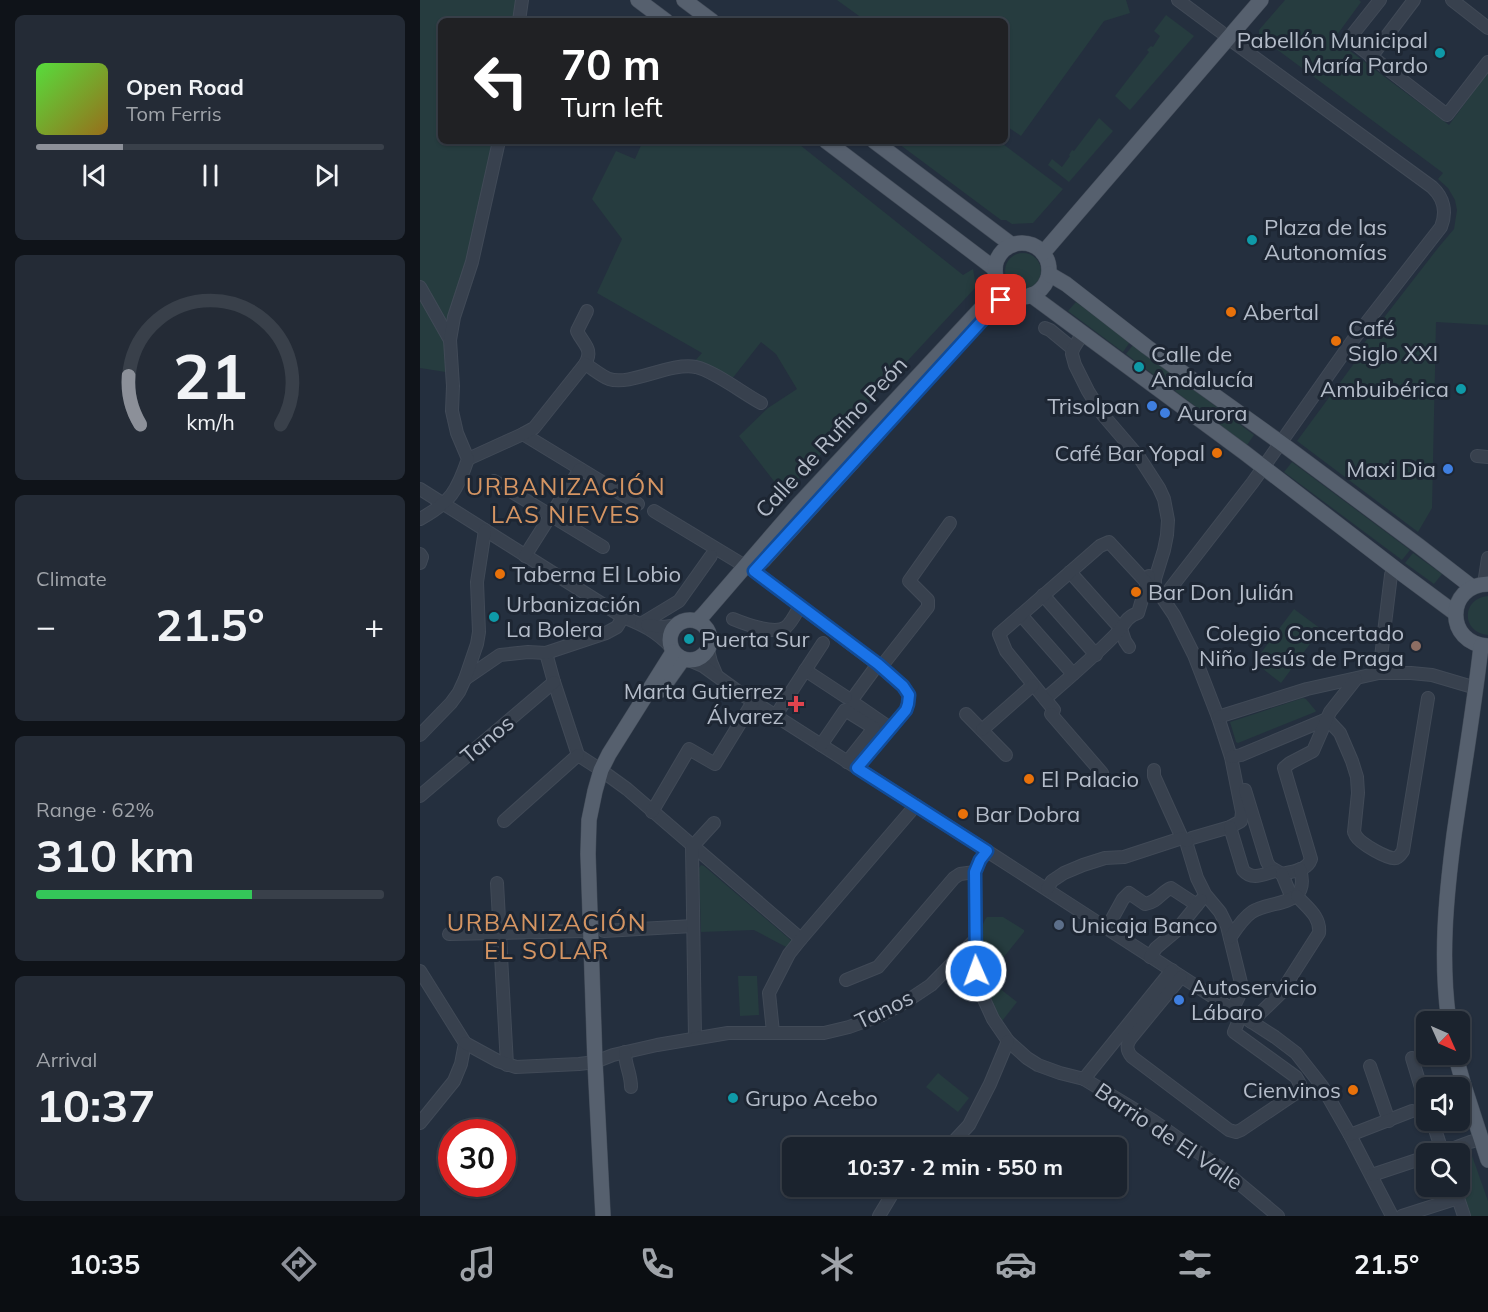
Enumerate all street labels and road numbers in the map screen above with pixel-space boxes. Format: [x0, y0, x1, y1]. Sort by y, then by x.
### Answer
street label: Calle de Rufino Peón [749, 351, 913, 523]
street label: Tanos [455, 709, 519, 769]
street label: Tanos [850, 983, 918, 1035]
street label: Barrio de El Valle [1090, 1076, 1248, 1196]

